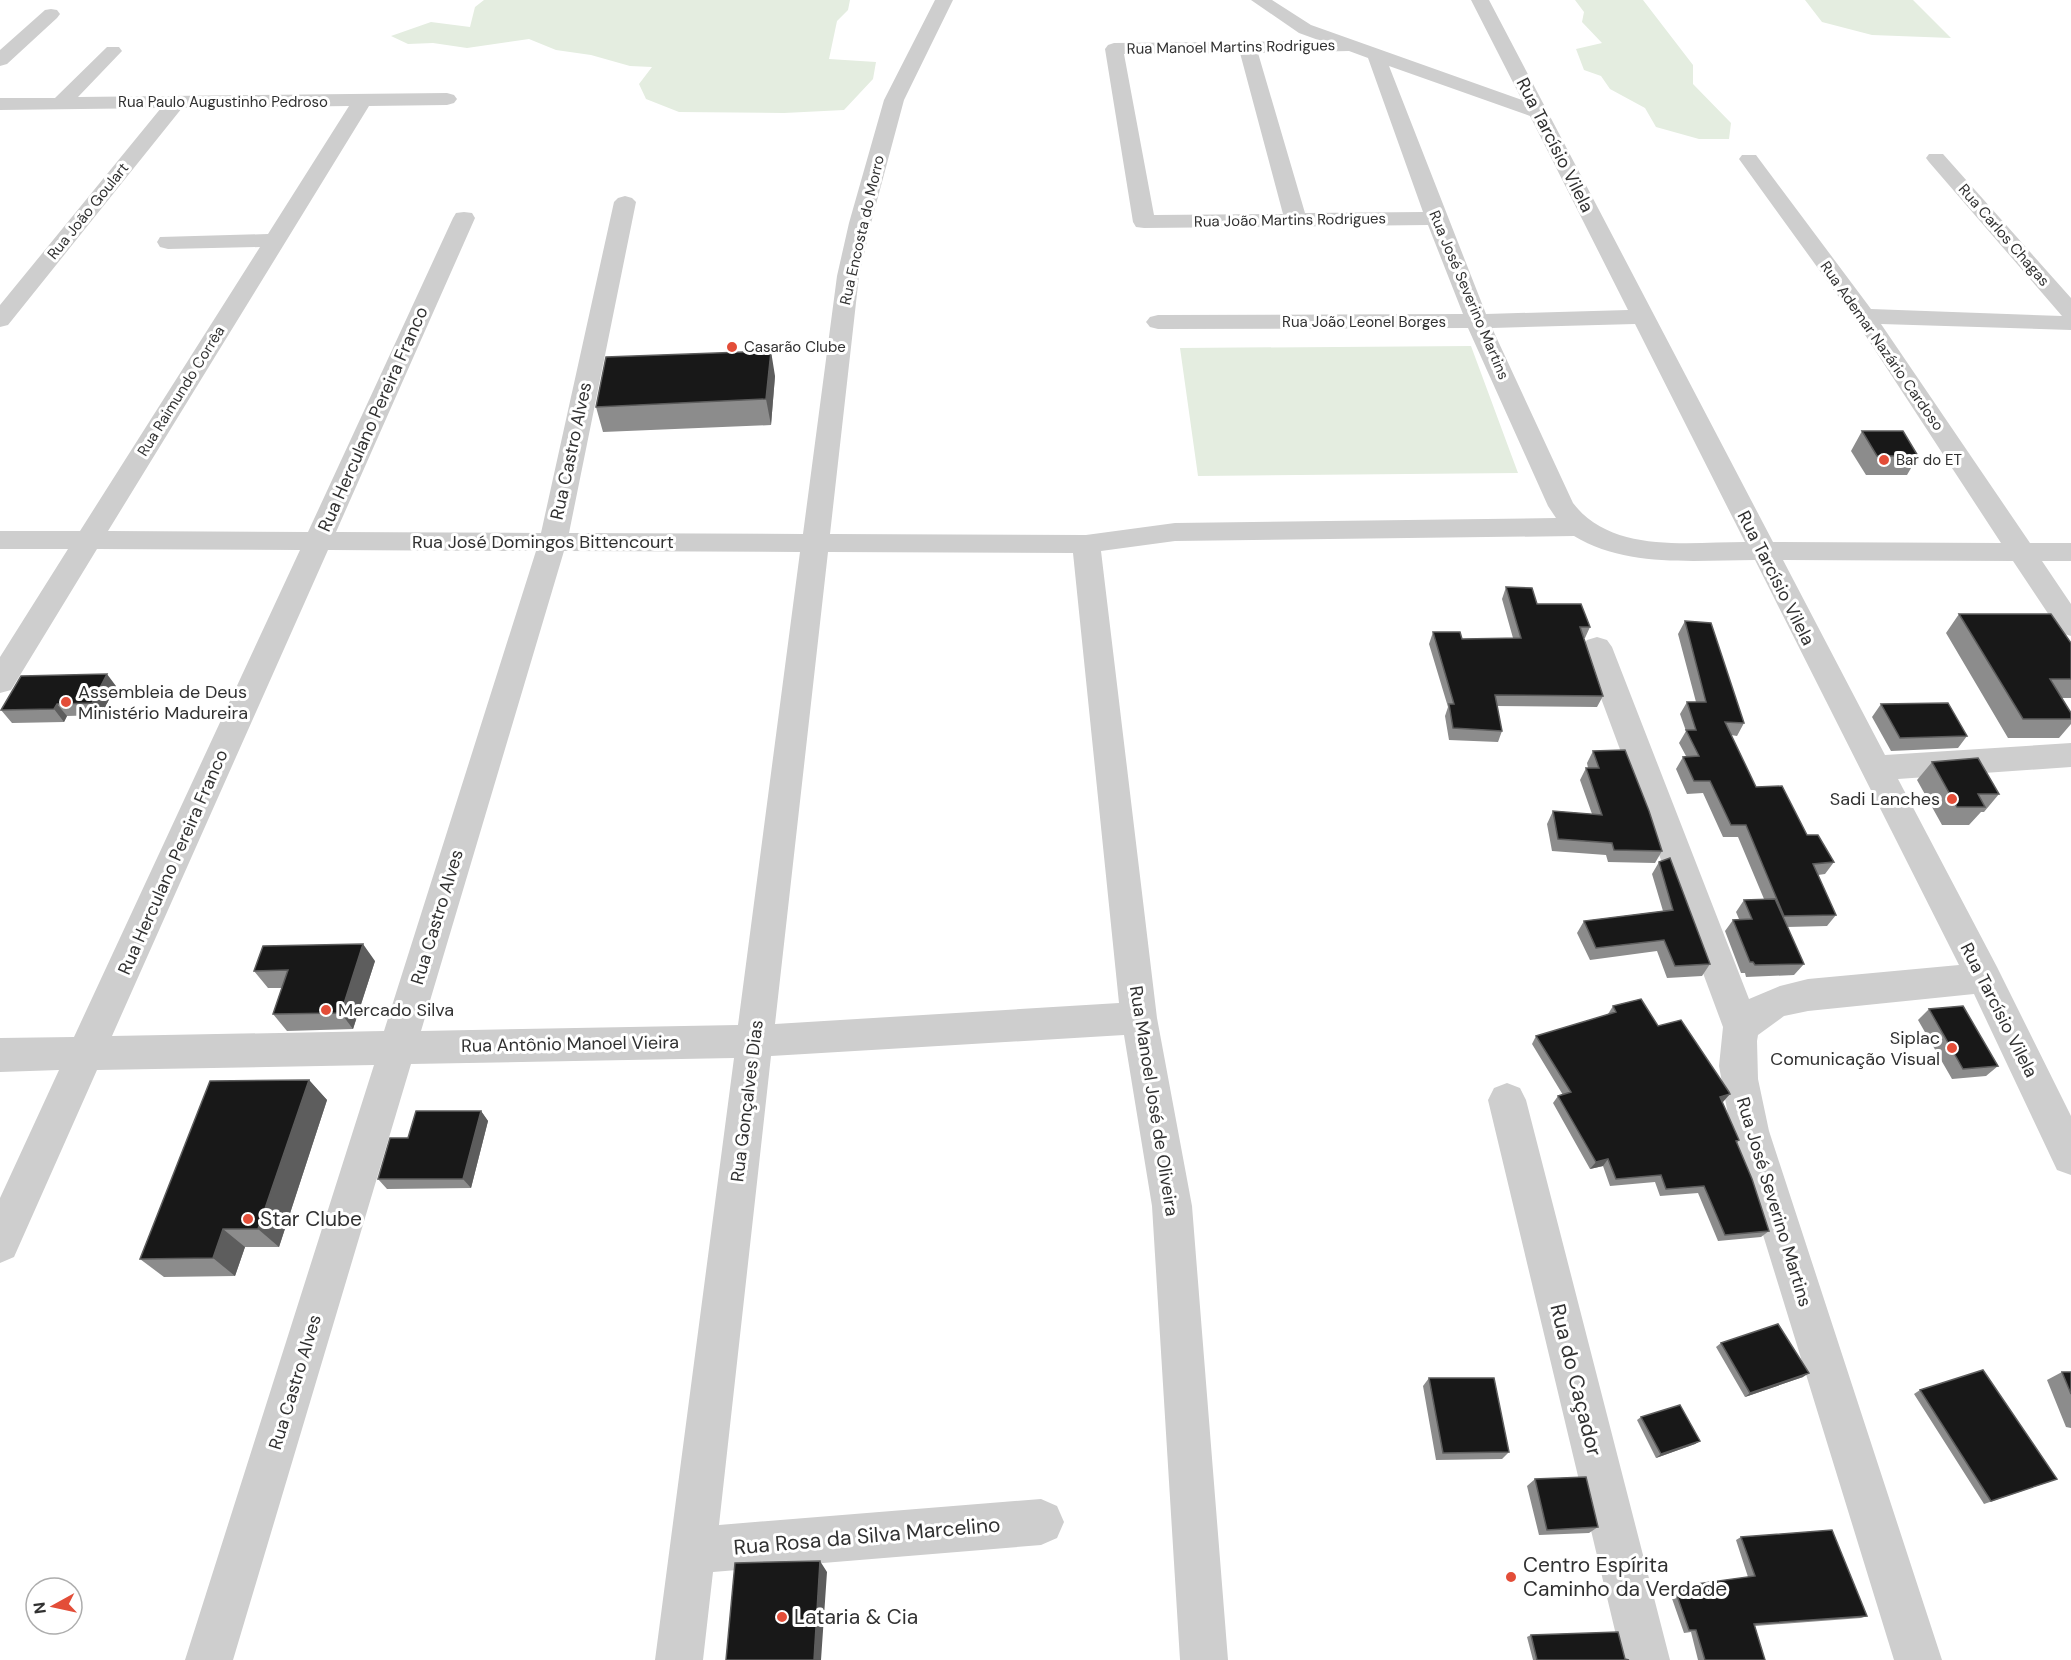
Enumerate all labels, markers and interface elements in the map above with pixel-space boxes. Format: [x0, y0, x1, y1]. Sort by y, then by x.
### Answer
street label: Rua Manoel Martins Rodrigues [1127, 35, 1335, 59]
street label: Rua Tarcísio Vilela [1511, 74, 1599, 216]
street label: Rua Paulo Augustinho Pedroso [118, 92, 328, 112]
street label: Rua Encosta do Morro [835, 153, 889, 307]
street label: Rua João Goulart [43, 158, 133, 263]
street label: Rua Carlos Chagas [1954, 180, 2054, 290]
street label: Rua José Severino Martins [1424, 207, 1514, 383]
street label: Rua João Martins Rodrigues [1194, 208, 1386, 232]
street label: Rua Ademar Nazário Cardoso [1816, 257, 1948, 435]
street label: Rua Herculano Pereira Franco [312, 303, 434, 535]
street label: Rua João Leonel Borges [1282, 312, 1446, 332]
street label: Rua Raimundo Corrêa [133, 322, 229, 460]
place label: Casarão Clube [744, 337, 846, 357]
marker: Casarão Clube [725, 340, 739, 354]
street label: Rua Castro Alves [545, 380, 597, 522]
place label: Bar do ET [1896, 450, 1962, 470]
marker: Bar do ET [1877, 453, 1891, 467]
street label: Rua Tarcísio Vilela [1732, 507, 1820, 649]
street label: Rua José Domingos Bittencourt [412, 530, 674, 554]
place label: Assembleia de Deus Ministério Madureira [78, 680, 248, 725]
marker: Assembleia de Deus Ministério Madureira [59, 695, 73, 709]
street label: Rua Herculano Pereira Franco [112, 746, 234, 978]
place label: Sadi Lanches [1830, 787, 1940, 811]
marker: Sadi Lanches [1945, 792, 1959, 806]
street label: Rua Castro Alves [405, 847, 469, 987]
street label: Rua Tarcísio Vilela [1955, 939, 2043, 1081]
street label: Rua Manoel José de Oliveira [1124, 984, 1184, 1218]
place label: Mercado Silva [338, 998, 454, 1022]
marker: Mercado Silva [319, 1003, 333, 1017]
street label: Rua Gonçalves Dias [725, 1019, 769, 1183]
place label: Siplac Comunicação Visual [1770, 1026, 1940, 1071]
street label: Rua Antônio Manoel Vieira [461, 1030, 679, 1058]
marker: Siplac Comunicação Visual [1945, 1041, 1959, 1055]
street label: Rua José Severino Martins [1731, 1094, 1817, 1310]
place label: Star Clube [260, 1205, 362, 1233]
marker: Star Clube [241, 1212, 255, 1226]
street label: Rua do Caçador [1544, 1301, 1609, 1459]
street label: Rua Castro Alves [263, 1312, 327, 1452]
street label: Rua Rosa da Silva Marcelino [732, 1510, 1002, 1562]
place label: Centro Espírita Caminho da Verdade [1523, 1551, 1727, 1603]
marker: Centro Espírita Caminho da Verdade [1504, 1570, 1518, 1584]
north arrow [24, 1576, 84, 1636]
text: N [28, 1601, 51, 1615]
place label: Lataria & Cia [794, 1603, 918, 1631]
marker: Lataria & Cia [775, 1610, 789, 1624]

